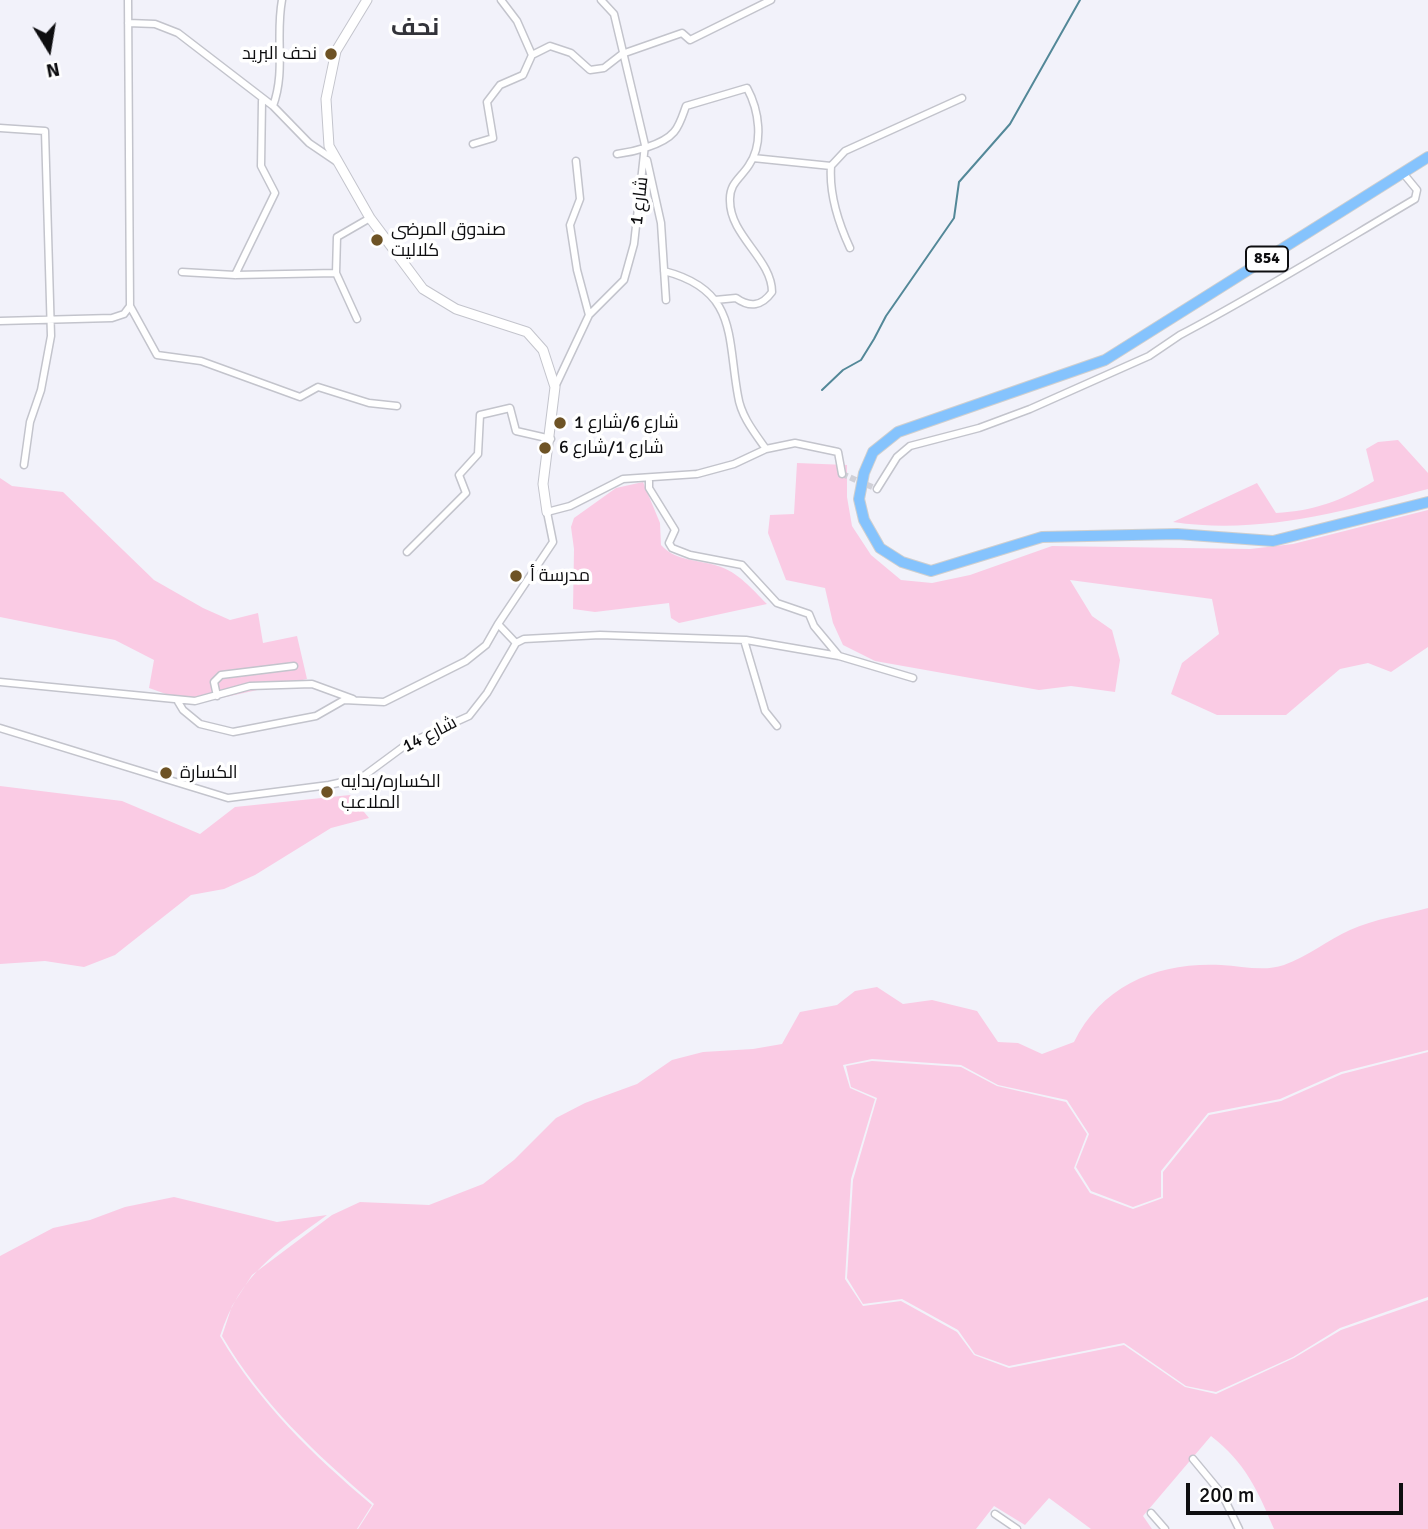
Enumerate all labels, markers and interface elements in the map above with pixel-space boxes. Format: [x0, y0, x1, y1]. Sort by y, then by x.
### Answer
north arrow [14, 14, 84, 84]
district label: نحف [391, 15, 439, 43]
place label: نحف البريد [242, 43, 317, 65]
marker: نحف البريد [323, 46, 339, 62]
text: N [44, 57, 62, 83]
street label: شارع 1 [626, 176, 654, 226]
place label: صندوق المرضى كلاليت [391, 219, 506, 262]
marker: صندوق المرضى كلاليت [369, 232, 385, 248]
road number: 854 [1246, 246, 1288, 272]
place label: شارع 6/شارع 1 [574, 412, 679, 434]
marker: شارع 6/شارع 1 [552, 415, 568, 431]
place label: شارع 1/شارع 6 [559, 437, 664, 459]
marker: شارع 1/شارع 6 [537, 440, 553, 456]
place label: مدرسة أ [530, 565, 590, 587]
marker: مدرسة أ [508, 568, 524, 584]
street label: شارع 14 [399, 712, 461, 758]
place label: الكسارة [180, 762, 238, 784]
marker: الكسارة [158, 765, 174, 781]
place label: الكساره/بدايه الملاعب [341, 771, 441, 814]
marker: الكساره/بدايه الملاعب [319, 784, 335, 800]
scale bar [1190, 1470, 1407, 1514]
text: 200 m [1199, 1482, 1254, 1508]

